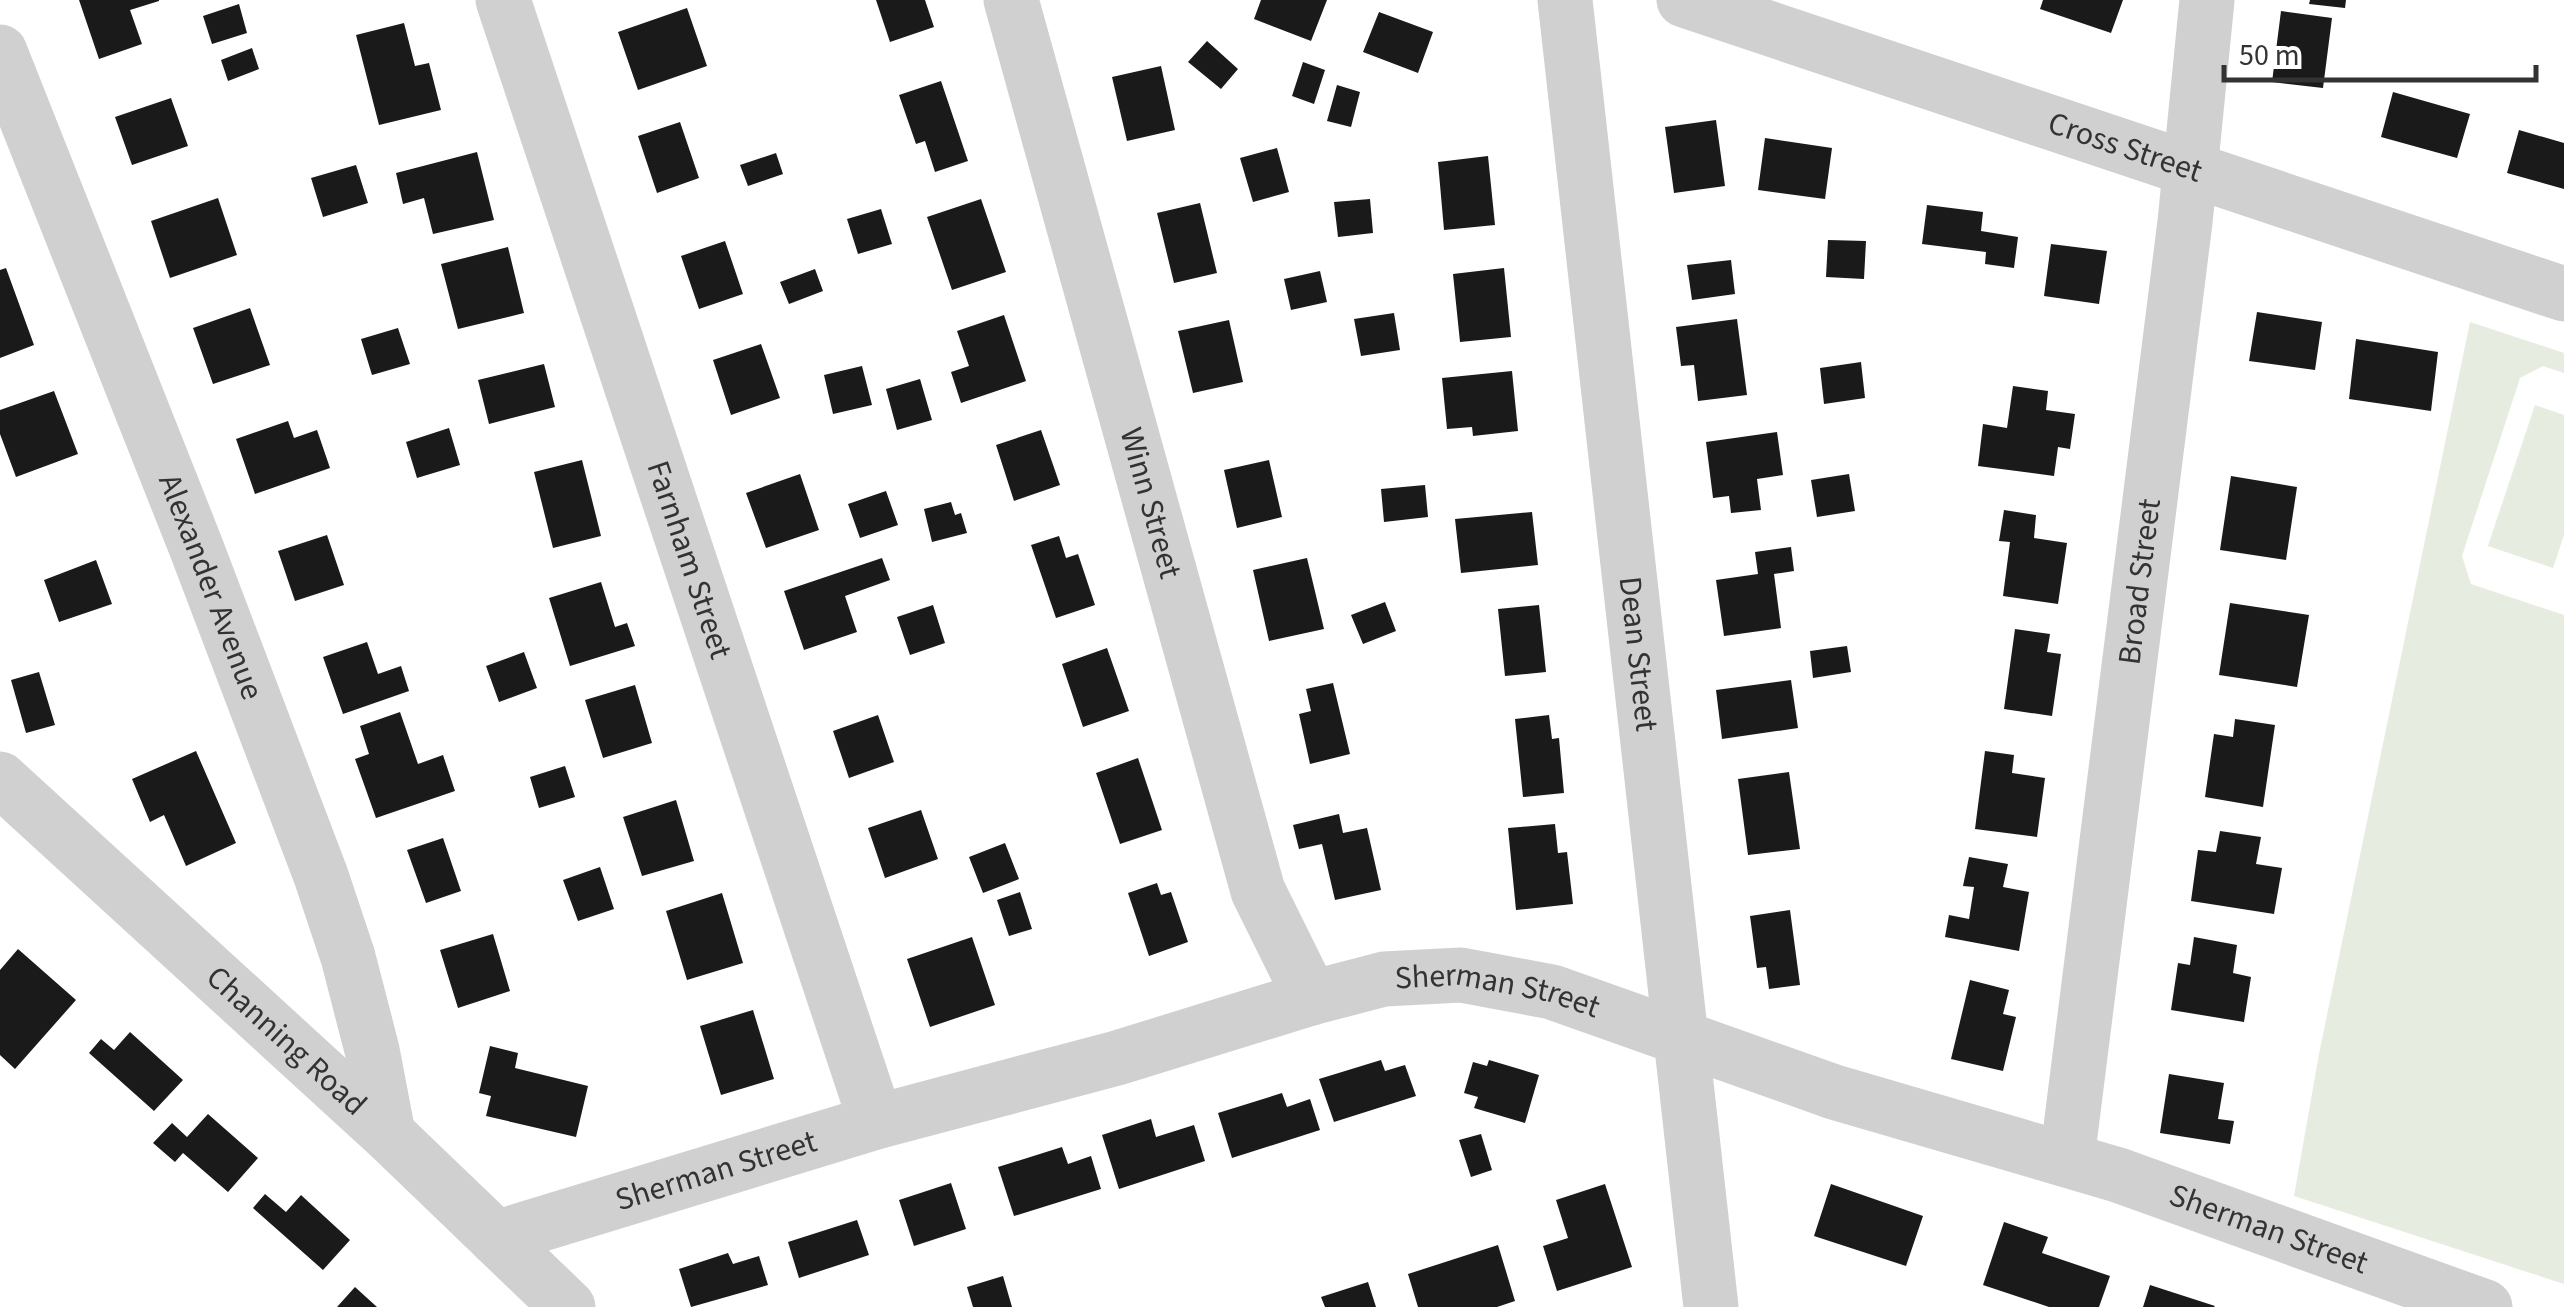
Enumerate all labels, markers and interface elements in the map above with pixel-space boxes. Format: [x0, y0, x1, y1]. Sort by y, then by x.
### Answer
scale bar [2224, 20, 2536, 82]
text: 50 m [2239, 34, 2300, 77]
street label: Cross Street [2042, 100, 2208, 195]
street label: Winn Street [1108, 422, 1193, 584]
street label: Farnham Street [635, 455, 744, 665]
street label: Alexander Avenue [146, 467, 275, 707]
street label: Broad Street [2106, 496, 2173, 667]
street label: Dean Street [1607, 574, 1670, 734]
street label: Sherman Street [1393, 951, 1606, 1030]
street label: Channing Road [196, 955, 377, 1127]
street label: Sherman Street [610, 1118, 822, 1223]
street label: Sherman Street [2163, 1172, 2375, 1286]

